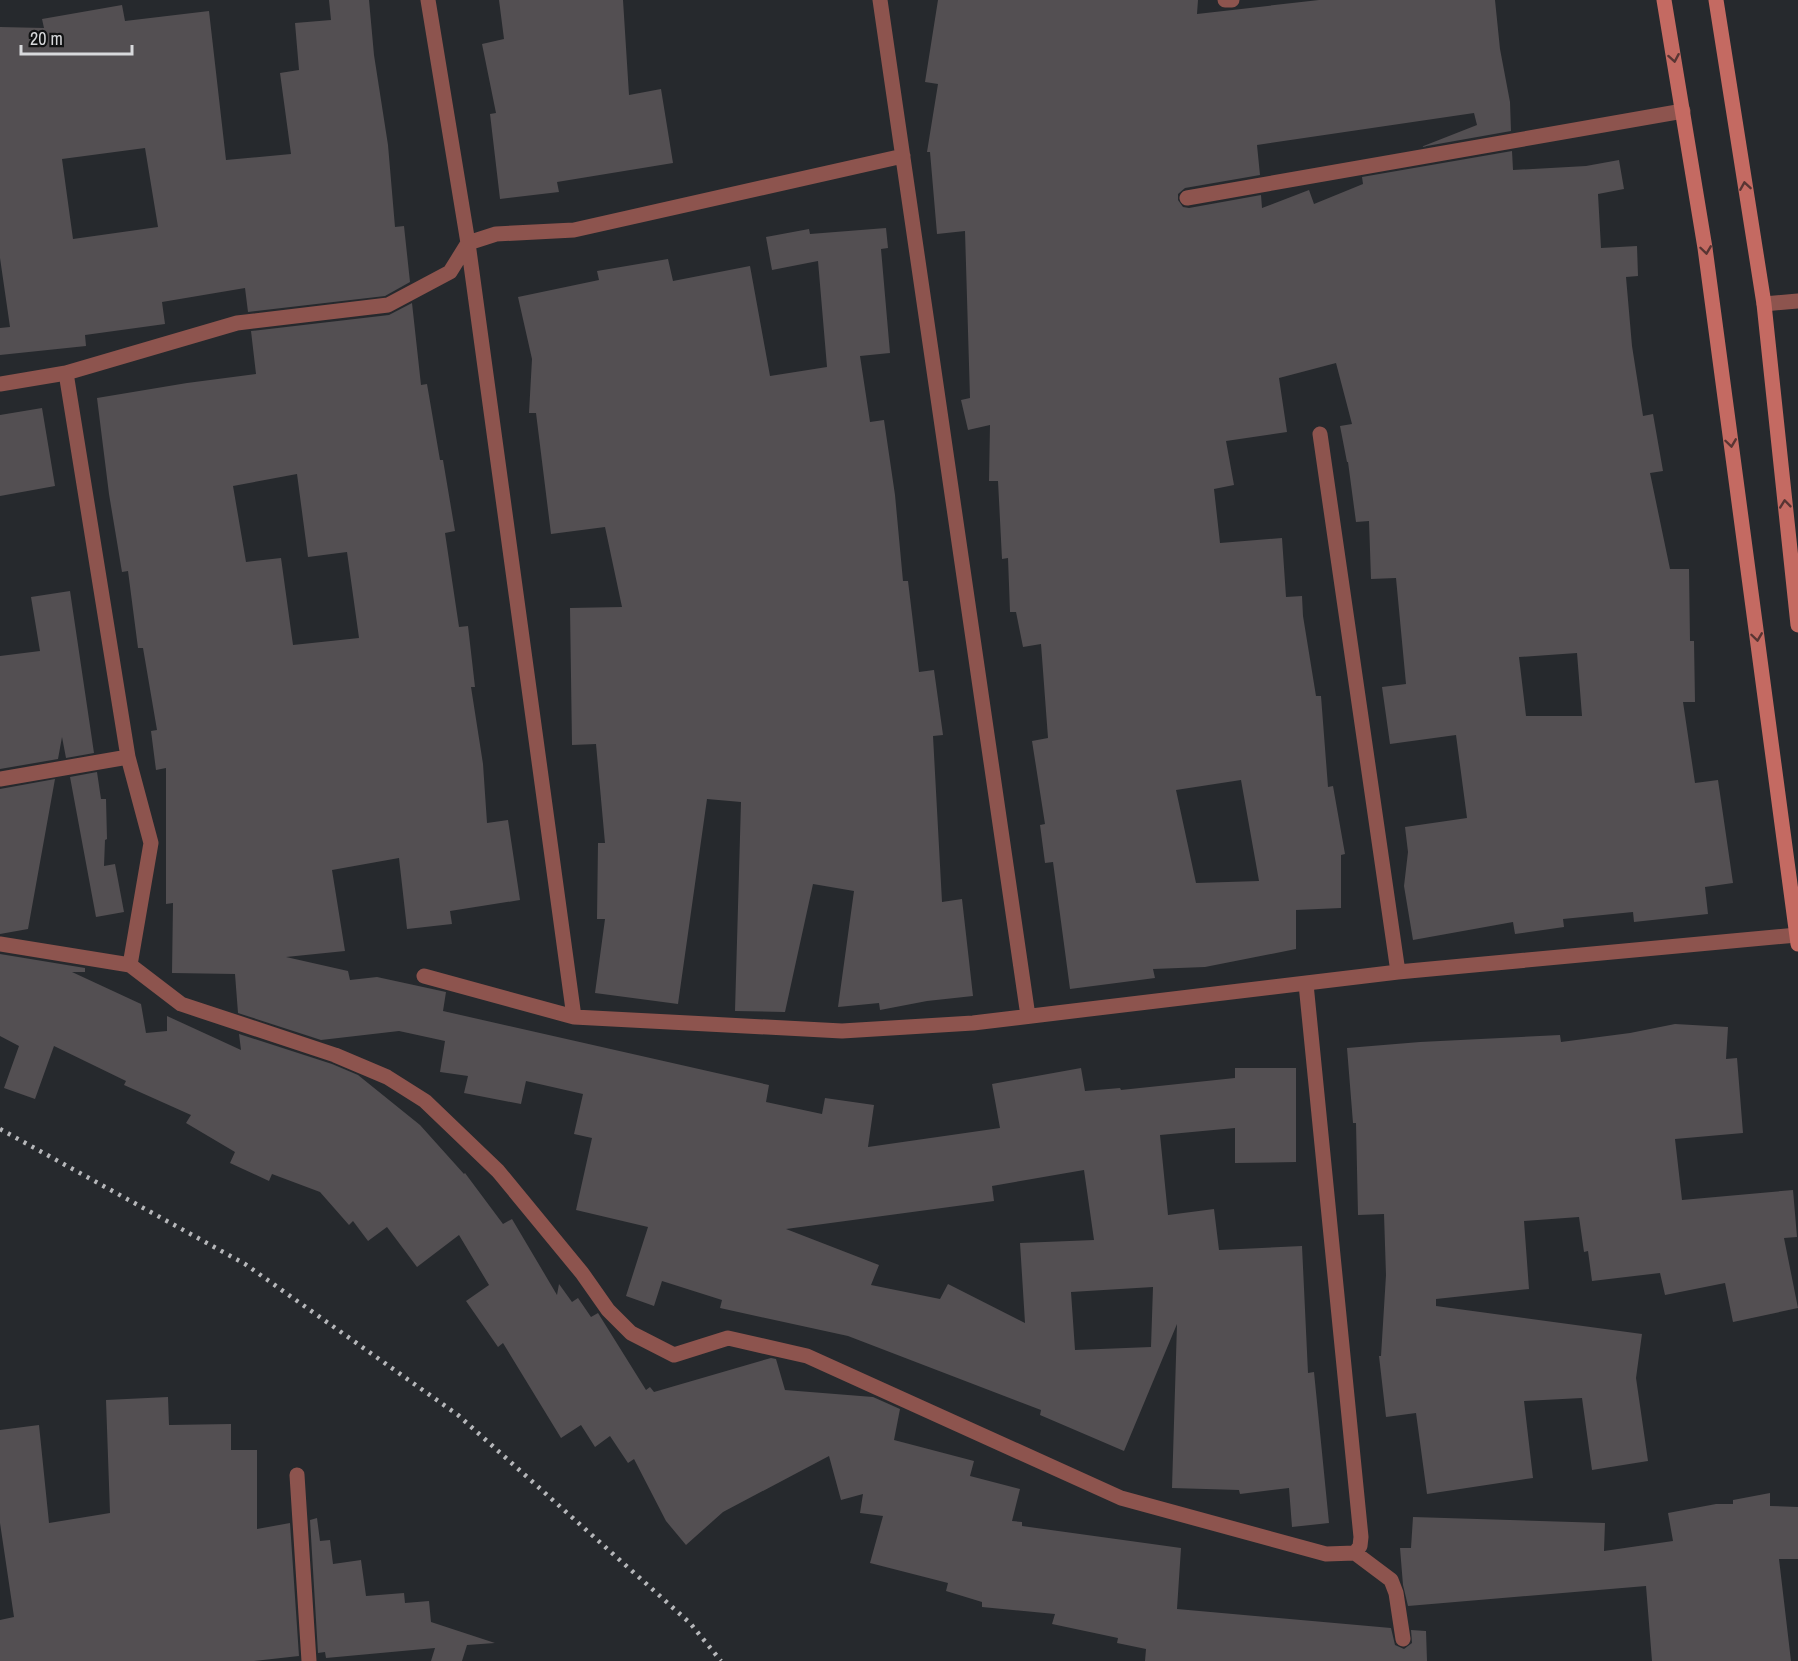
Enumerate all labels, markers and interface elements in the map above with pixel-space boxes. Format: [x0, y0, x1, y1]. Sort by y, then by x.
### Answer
scale bar [21, 18, 132, 56]
text: 20 m [30, 26, 63, 51]
one-way arrow [1667, 52, 1680, 62]
one-way arrow [1739, 181, 1751, 190]
one-way arrow [1699, 245, 1711, 255]
one-way arrow [1725, 439, 1737, 448]
one-way arrow [1779, 499, 1792, 508]
one-way arrow [1750, 632, 1763, 641]

